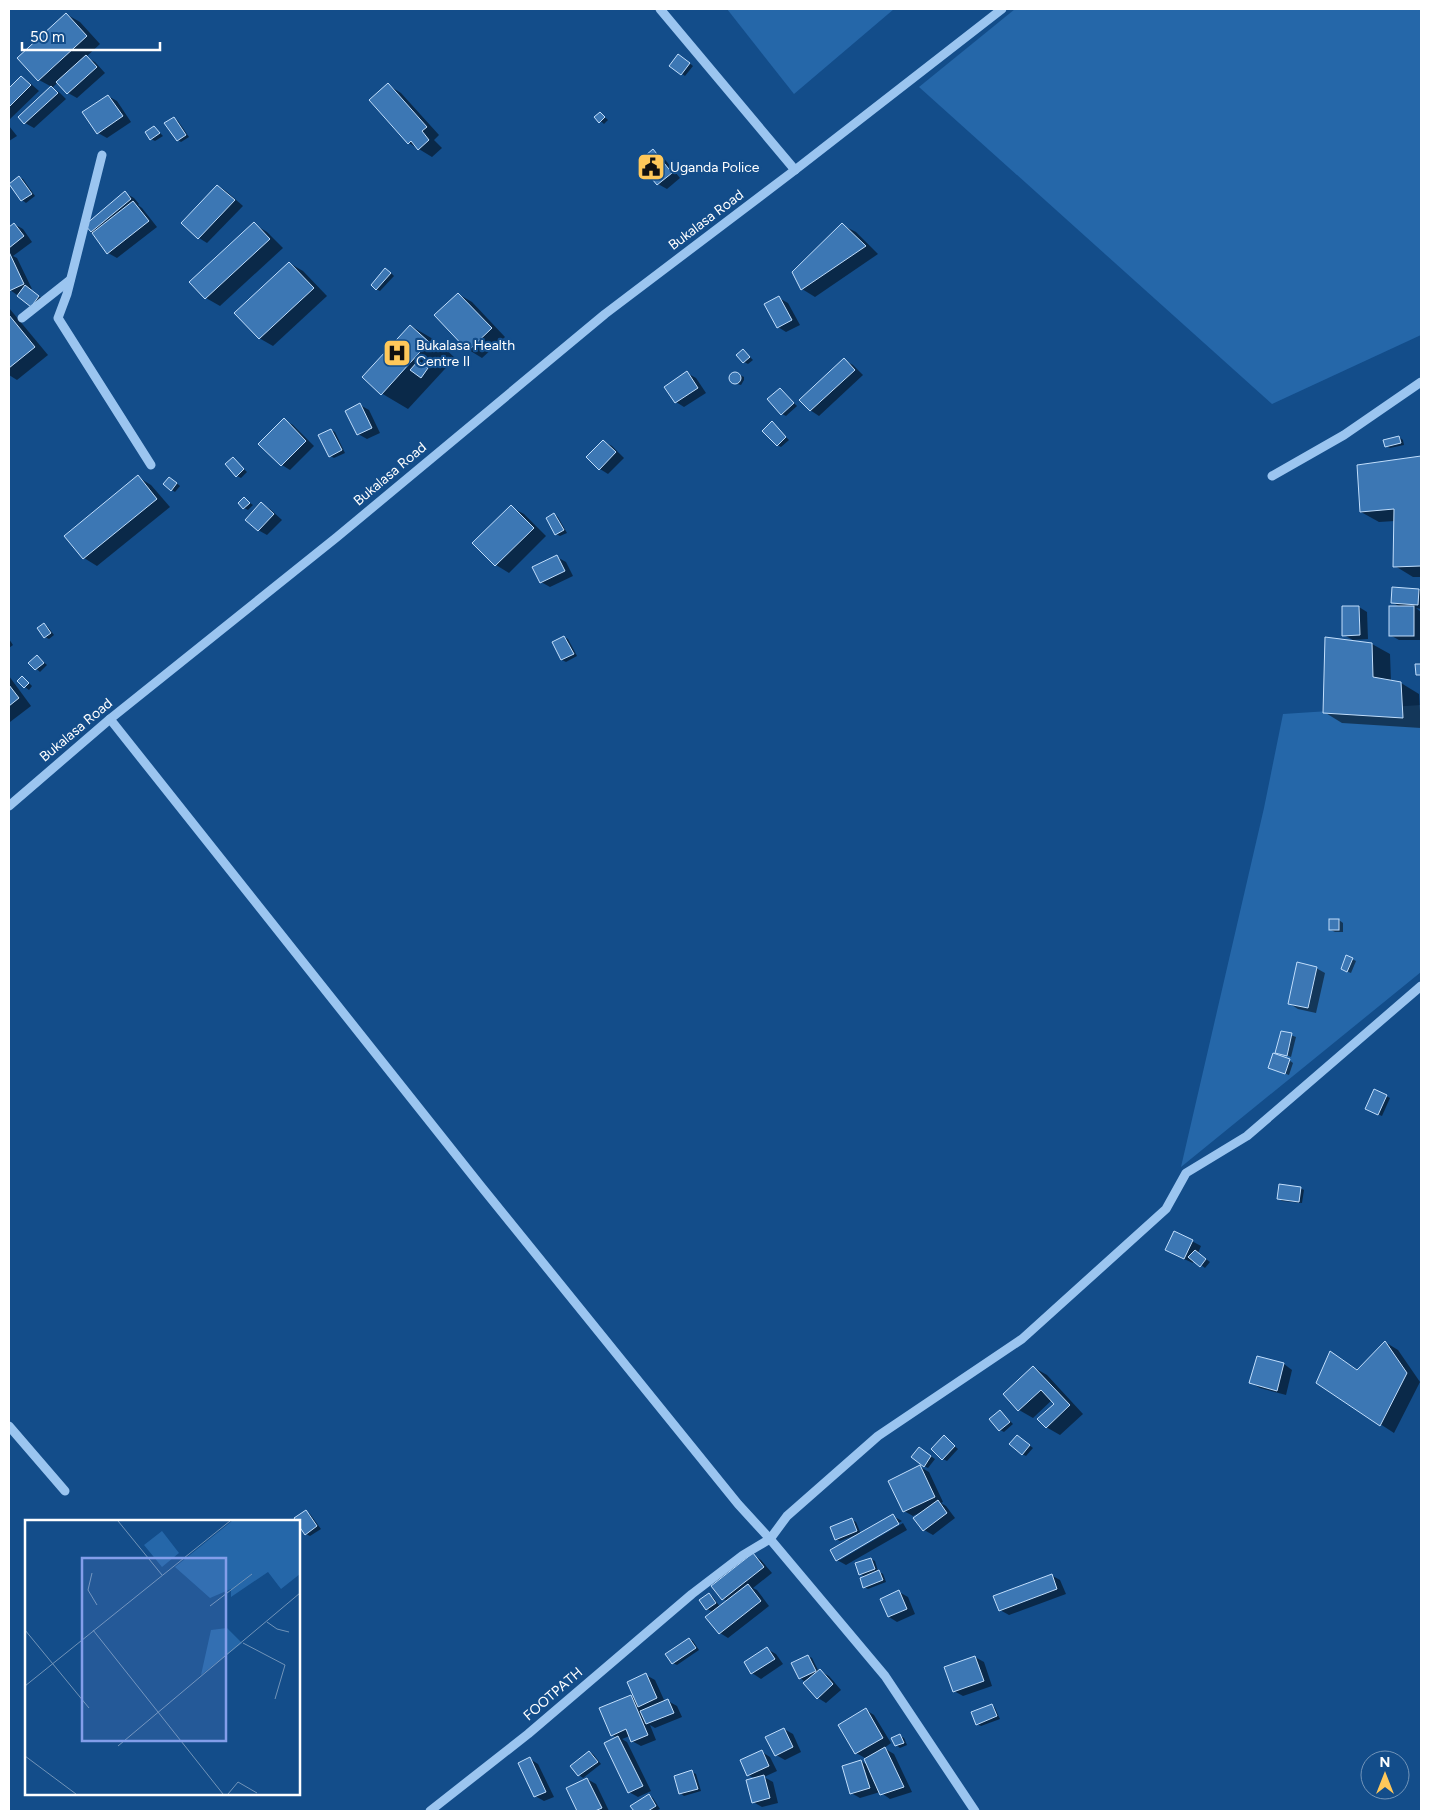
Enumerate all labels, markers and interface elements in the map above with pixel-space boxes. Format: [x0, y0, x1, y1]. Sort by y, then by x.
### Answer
scale bar [22, 20, 160, 52]
text: 50 m [30, 28, 65, 46]
public building icon: Uganda Police [636, 152, 666, 182]
place label: Uganda Police [670, 159, 760, 176]
street label: Bukalasa Road [665, 186, 747, 254]
place label: Bukalasa Health Centre II [416, 337, 515, 370]
hospital icon: Bukalasa Health Centre II [382, 338, 412, 368]
street label: Bukalasa Road [350, 439, 430, 509]
street label: Bukalasa Road [36, 695, 116, 765]
inset map [25, 1520, 300, 1795]
street label: FOOTPATH [520, 1664, 586, 1724]
north arrow [1360, 1750, 1410, 1800]
text: N [1380, 1754, 1390, 1771]

